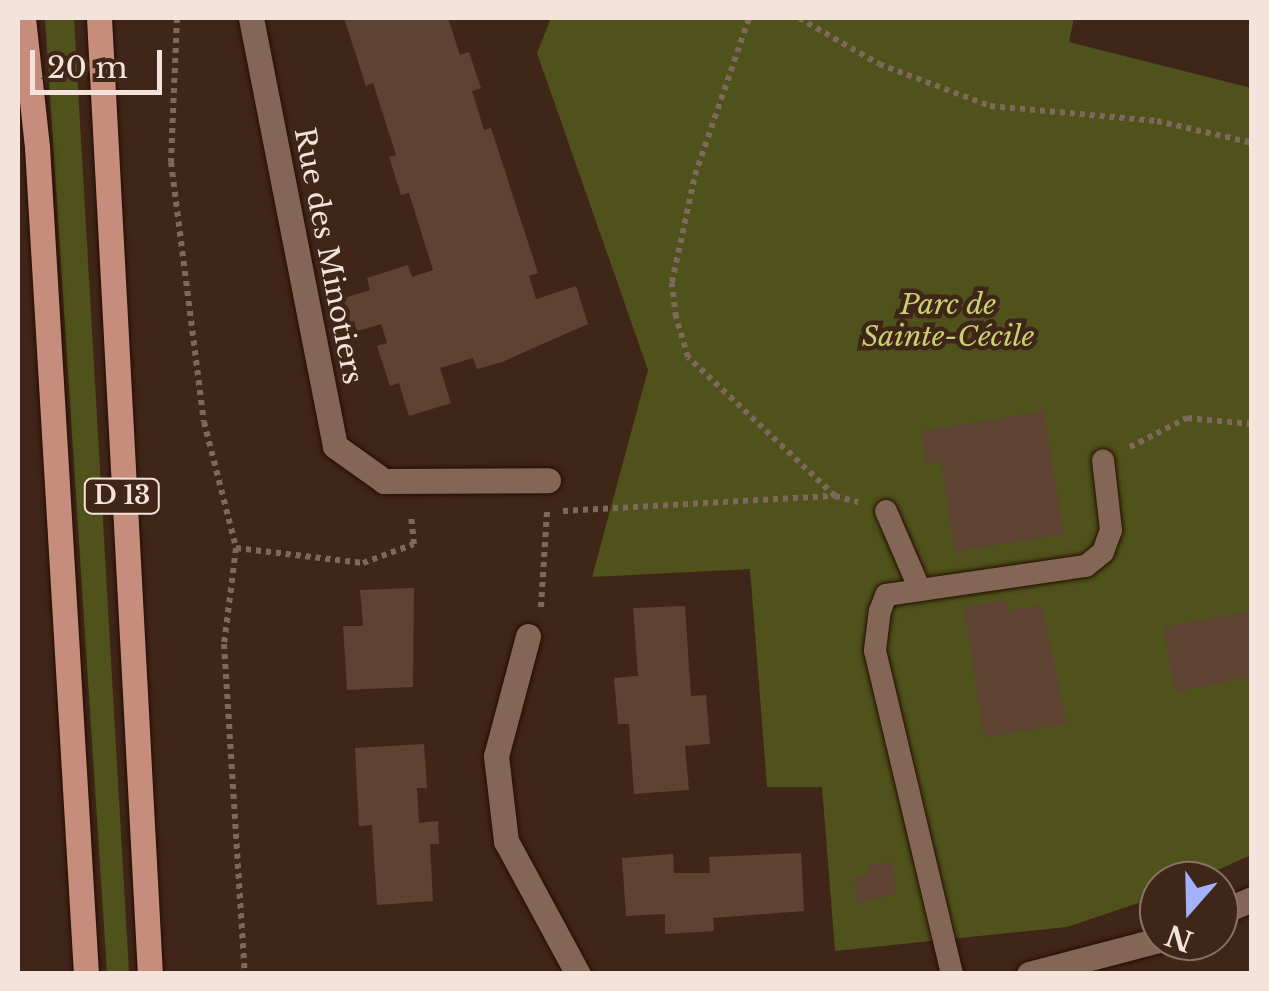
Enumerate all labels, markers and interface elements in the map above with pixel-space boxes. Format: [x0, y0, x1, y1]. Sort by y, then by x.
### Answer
scale bar [35, 30, 168, 92]
text: 20 m [47, 49, 128, 86]
street label: Rue des Minotiers [287, 125, 369, 387]
park label: Parc de Sainte-Cécile [862, 288, 1034, 354]
road number: D 13 [82, 476, 162, 516]
north arrow [1139, 861, 1239, 961]
text: N [1161, 917, 1198, 959]

